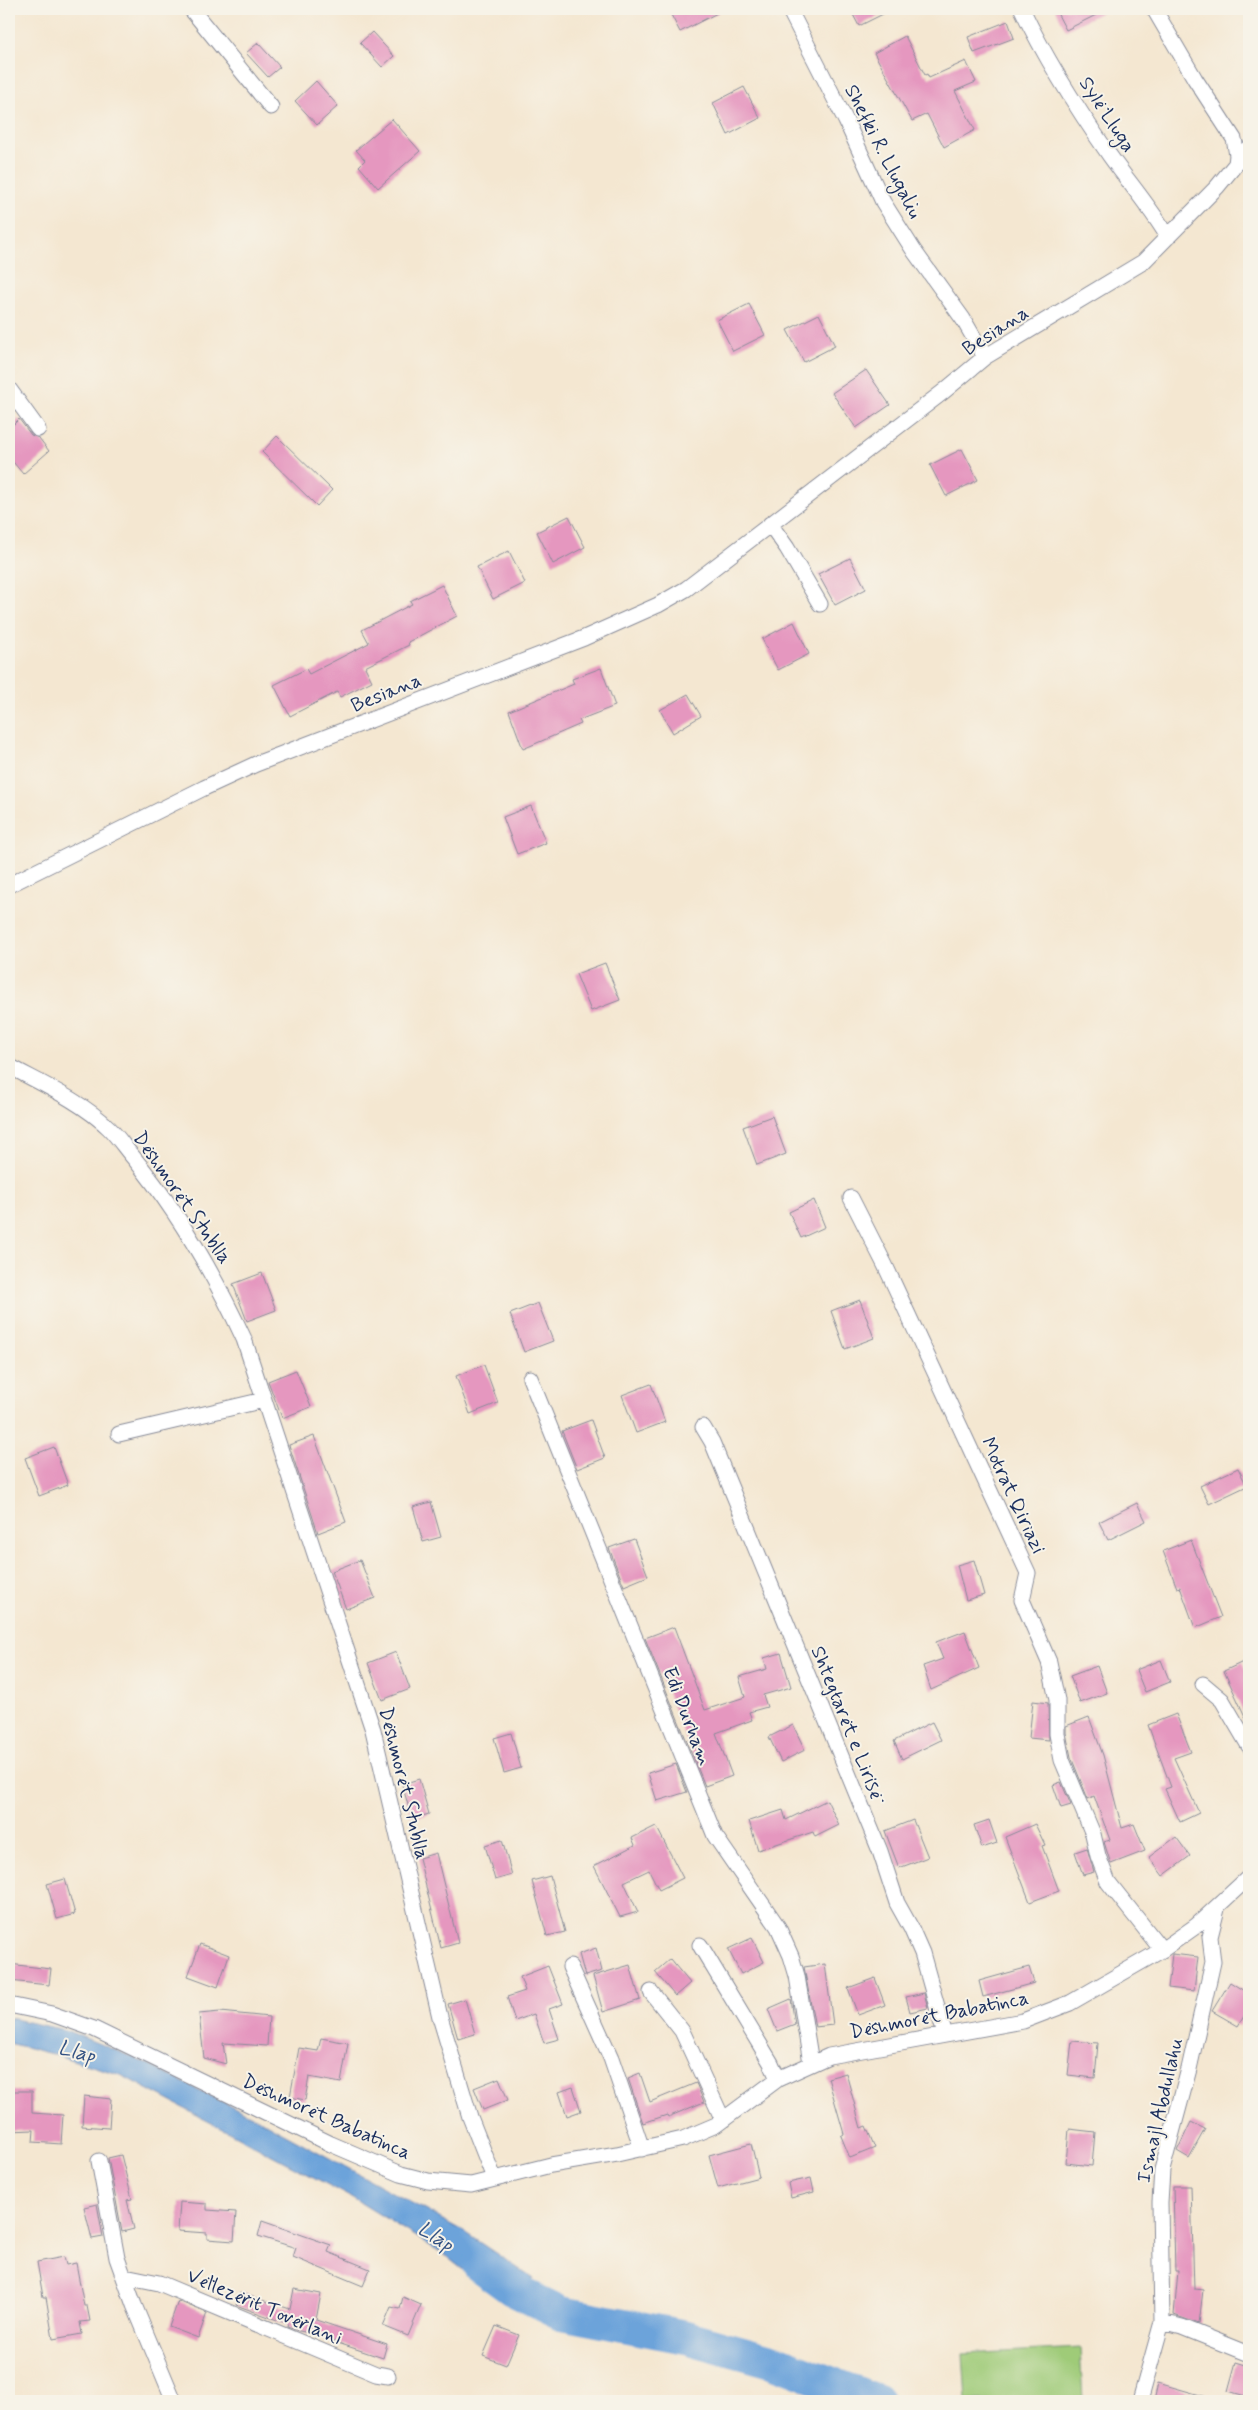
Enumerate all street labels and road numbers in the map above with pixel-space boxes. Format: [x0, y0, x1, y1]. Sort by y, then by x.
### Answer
street label: Sylë Lluga [1071, 72, 1141, 159]
street label: Shefki R. Llugaliu [836, 80, 928, 224]
street label: Besiana [957, 300, 1034, 363]
street label: Besiana [347, 667, 426, 720]
street label: Dëshmorët Stublla [126, 1126, 238, 1270]
street label: Motrat Qiriazi [974, 1433, 1051, 1558]
street label: Shtegtarët e Lirisë [804, 1642, 892, 1809]
street label: Edi Durham [655, 1663, 718, 1770]
street label: Dëshmorët Stublla [372, 1704, 436, 1862]
street label: Dëshmorët Babatinca [847, 1985, 1031, 2046]
street label: Ismajl Abdullahu [1131, 2035, 1190, 2186]
street label: Dëshmorët Babatinca [238, 2068, 415, 2167]
street label: Vëllezërit Tovërlani [183, 2263, 346, 2352]

